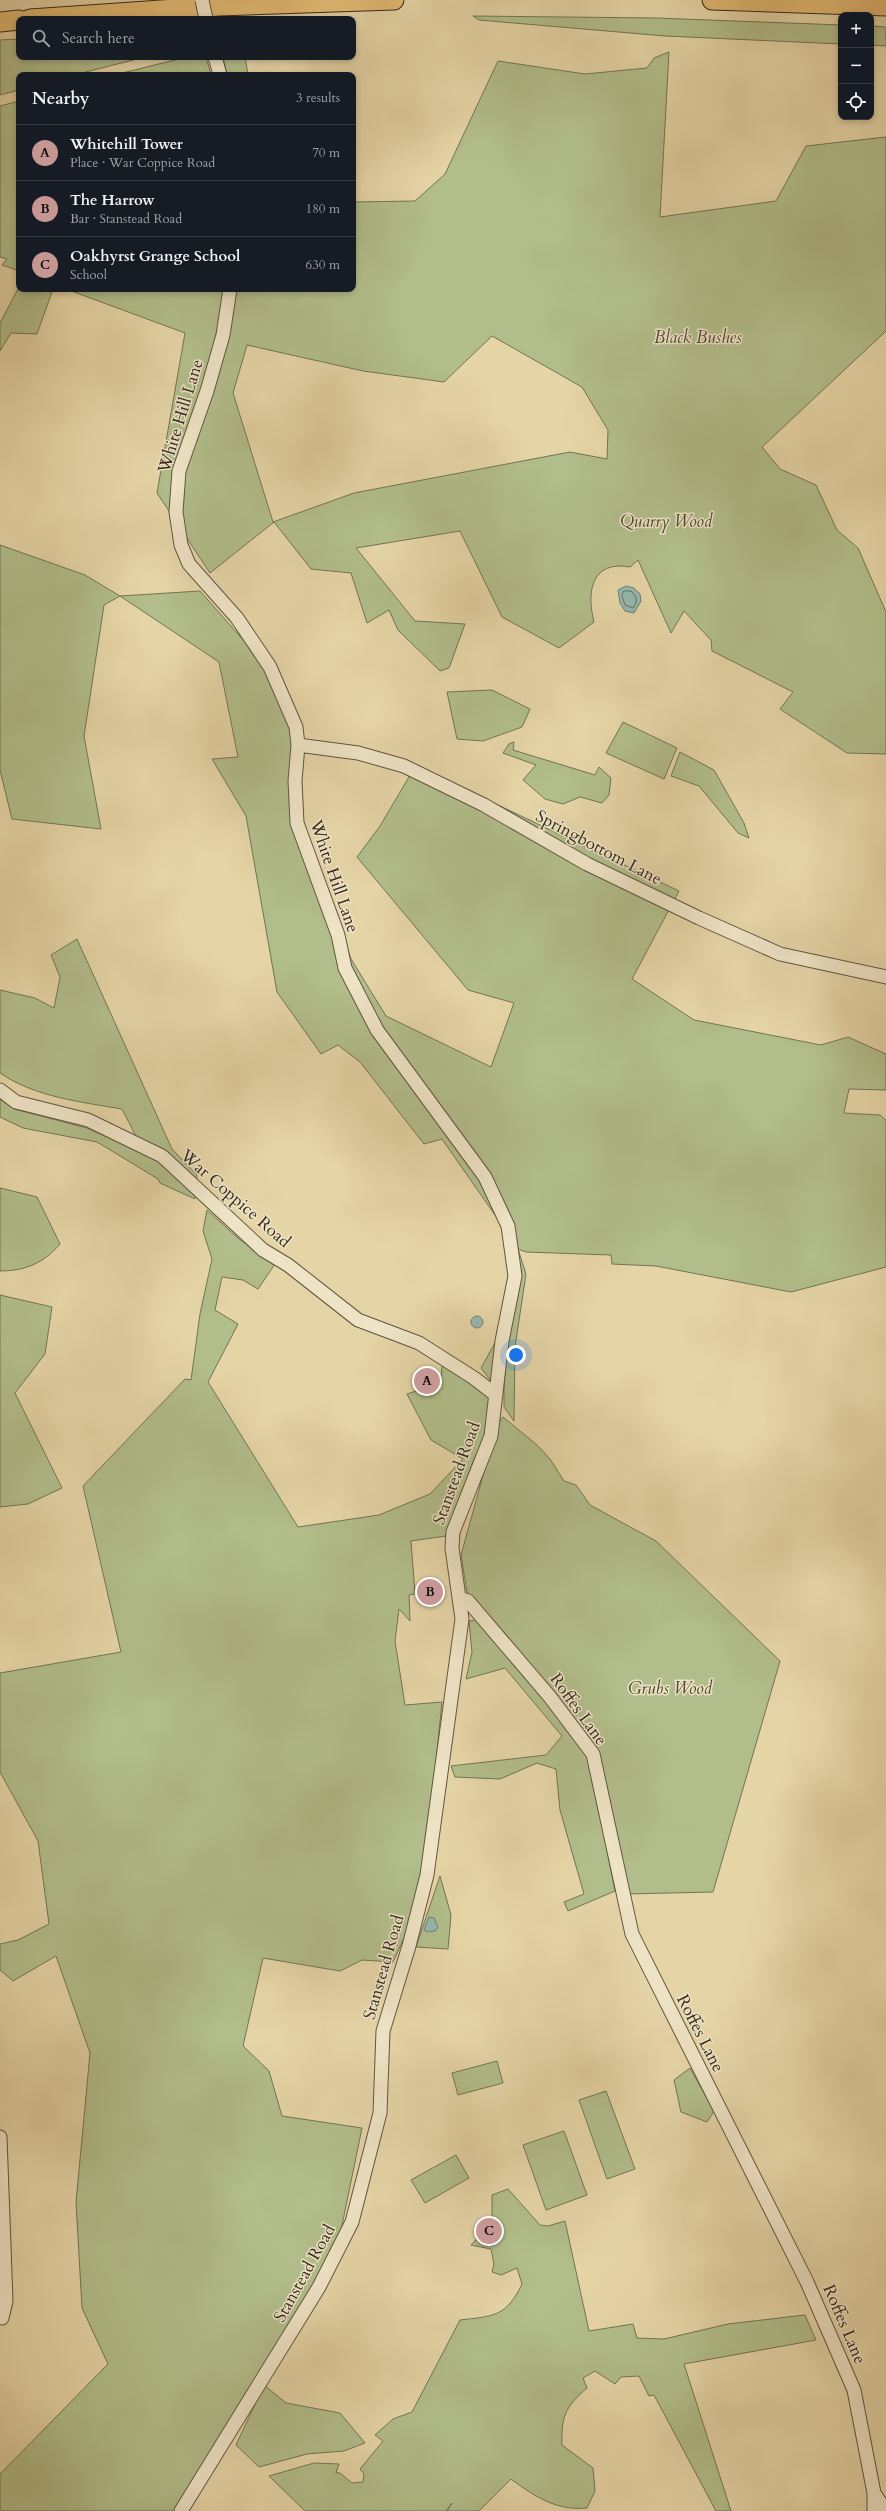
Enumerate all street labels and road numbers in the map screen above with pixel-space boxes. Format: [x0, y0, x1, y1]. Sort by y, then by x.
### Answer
street label: White Hill Lane [152, 356, 209, 477]
street label: Springbottom Lane [532, 804, 666, 890]
street label: White Hill Lane [304, 816, 365, 936]
street label: War Coppice Road [175, 1143, 296, 1253]
street label: Stanstead Road [427, 1418, 486, 1528]
street label: Roffes Lane [545, 1668, 613, 1750]
street label: Stanstead Road [358, 1912, 409, 2022]
street label: Roffes Lane [671, 1991, 730, 2076]
street label: Stanstead Road [268, 2220, 341, 2326]
street label: Roffes Lane [818, 2281, 872, 2367]

